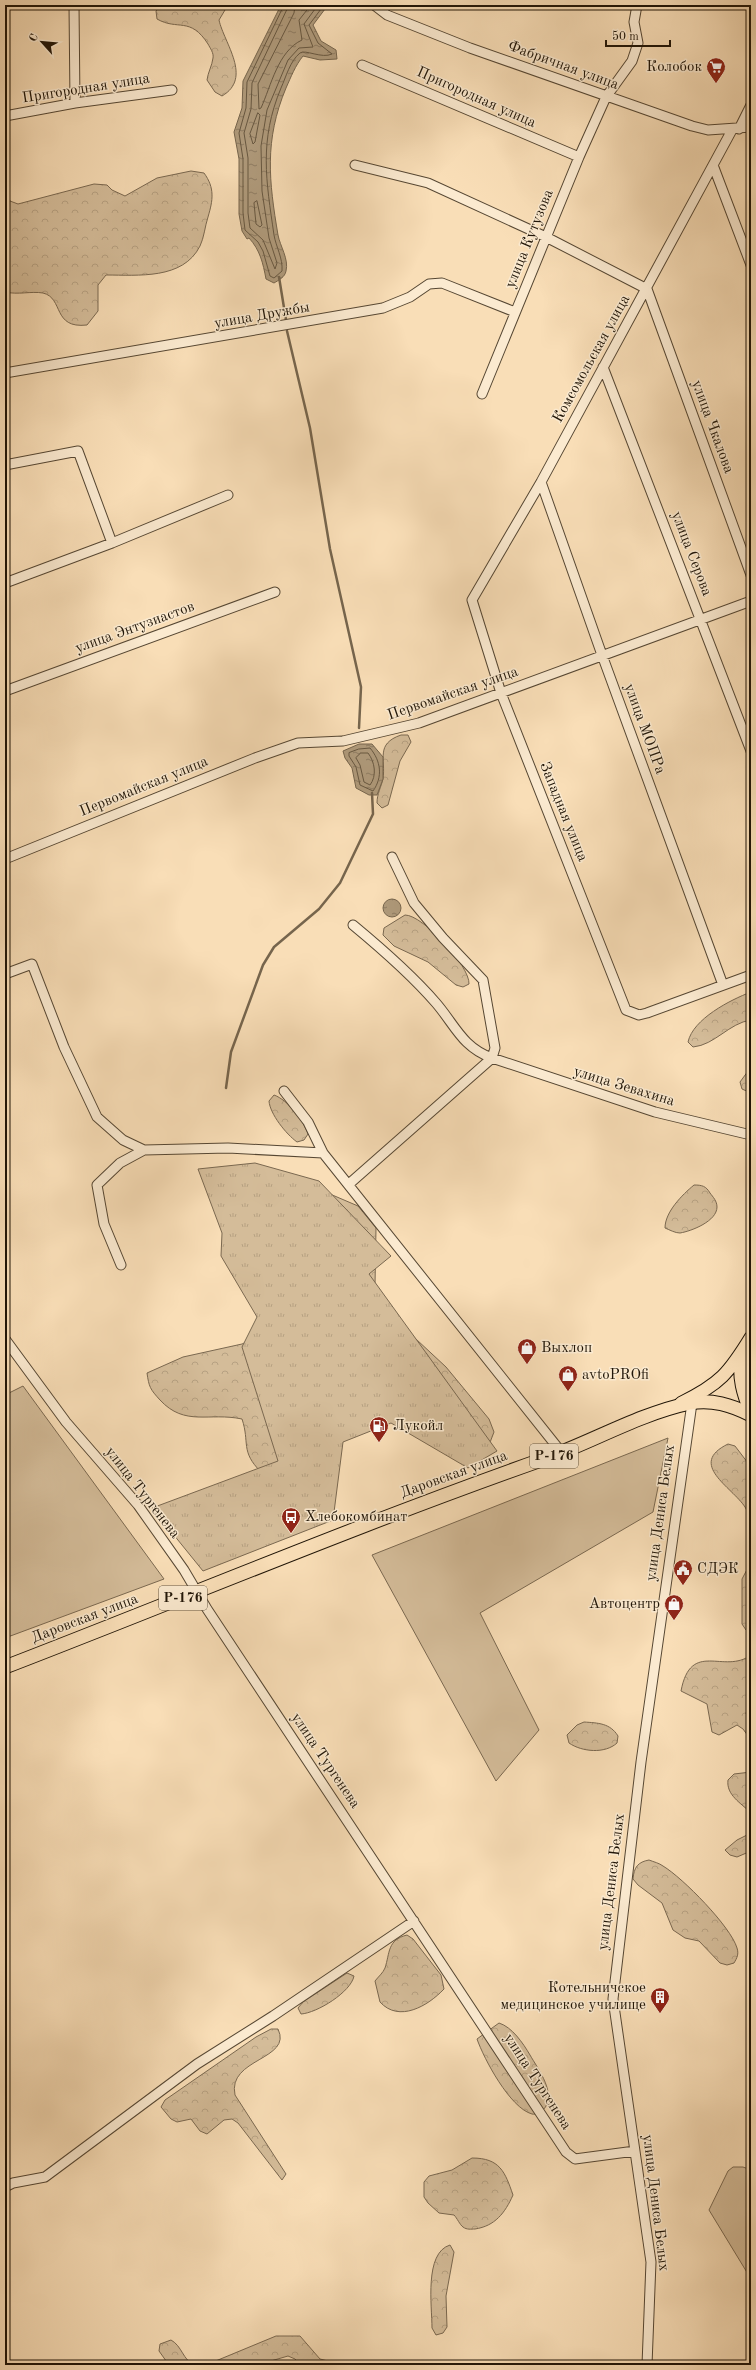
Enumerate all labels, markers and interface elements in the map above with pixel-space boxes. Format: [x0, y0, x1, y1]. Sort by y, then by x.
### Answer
north arrow [22, 22, 62, 62]
scale bar [606, 22, 670, 48]
text: 50 m [612, 30, 639, 43]
text: С [28, 32, 41, 44]
street label: Фабричная улица [506, 39, 621, 93]
supermarket icon: Колобок [705, 56, 727, 84]
place label: Колобок [646, 60, 702, 75]
street label: Пригородная улица [414, 65, 539, 131]
street label: Пригородная улица [21, 71, 151, 106]
street label: улица Кутузова [503, 187, 557, 291]
street label: Комсомольская улица [551, 292, 634, 425]
street label: улица Дружбы [213, 300, 311, 332]
street label: улица Чкалова [688, 378, 736, 476]
street label: улица Серова [668, 510, 714, 599]
street label: улица Энтузиастов [73, 599, 197, 657]
street label: Первомайская улица [386, 664, 521, 723]
street label: улица МОПРа [621, 682, 668, 777]
street label: Первомайская улица [78, 754, 211, 820]
street label: Западная улица [536, 760, 590, 864]
street label: улица Зевахина [572, 1064, 677, 1110]
shop icon: Выхлоп [516, 1337, 538, 1365]
place label: Выхлоп [541, 1341, 592, 1356]
shop icon: avtoPROfi [557, 1364, 579, 1392]
place label: avtoPROfi [582, 1368, 649, 1383]
fuel station icon: Лукойл [368, 1415, 390, 1443]
place label: Лукойл [393, 1419, 443, 1434]
street label: улица Тургенева [102, 1444, 183, 1542]
road number: Р-176 [530, 1444, 578, 1468]
street label: улица Дениса Белых [644, 1444, 678, 1582]
street label: Даровская улица [398, 1448, 510, 1501]
bus stop icon: Хлебокомбинат [280, 1506, 302, 1534]
place label: Хлебокомбинат [305, 1510, 407, 1525]
public building icon: СДЭК [672, 1558, 694, 1586]
place label: СДЭК [697, 1562, 739, 1577]
road number: Р-176 [159, 1586, 207, 1610]
street label: Даровская улица [30, 1592, 141, 1646]
shop icon: Автоцентр [663, 1593, 685, 1621]
place label: Автоцентр [589, 1597, 660, 1612]
street label: улица Тургенева [288, 1711, 363, 1812]
street label: улица Дениса Белых [596, 1813, 628, 1951]
place label: Котельничское медицинское училище [500, 1981, 646, 2013]
building icon: Котельничское медицинское училище [649, 1986, 671, 2014]
street label: улица Тургенева [500, 2031, 574, 2133]
street label: улица Дениса Белых [639, 2134, 671, 2272]

